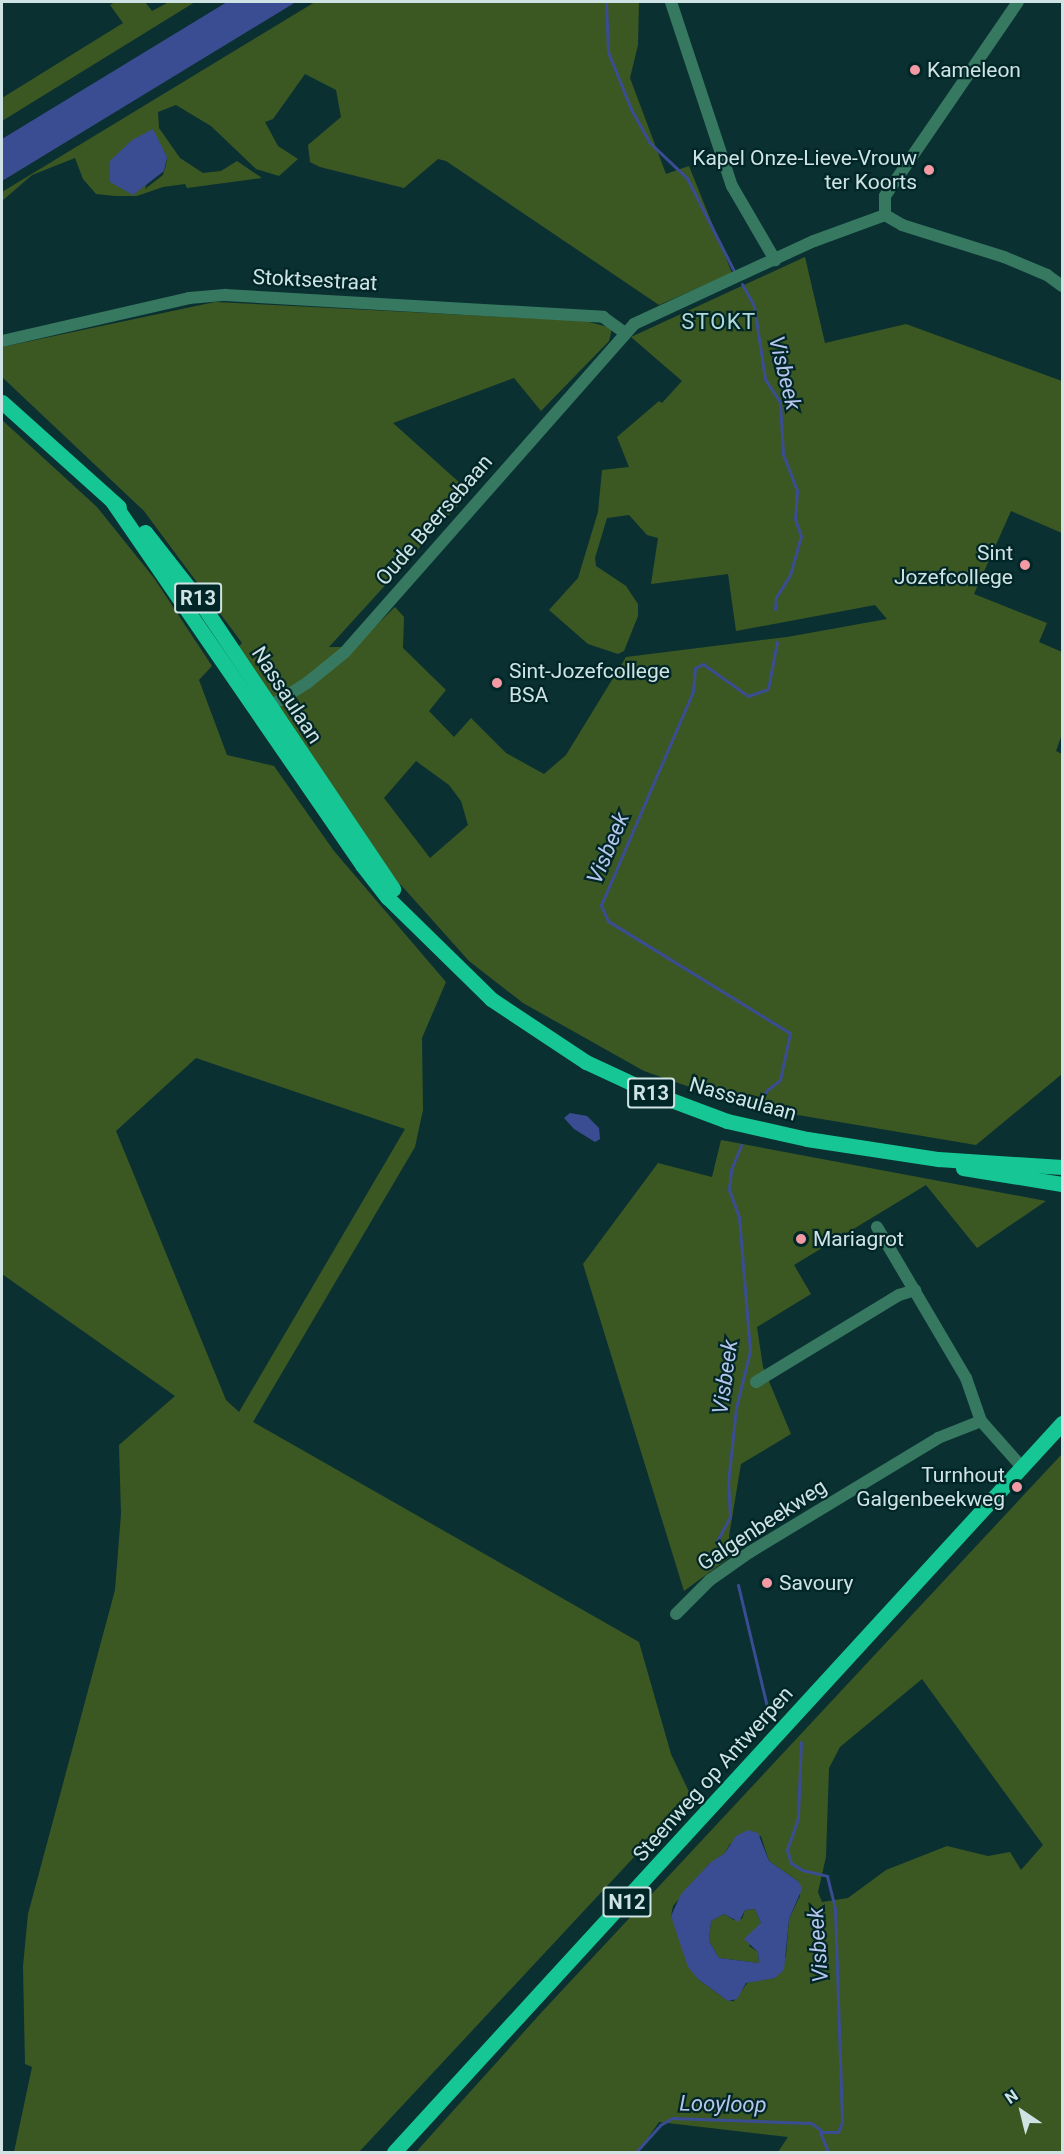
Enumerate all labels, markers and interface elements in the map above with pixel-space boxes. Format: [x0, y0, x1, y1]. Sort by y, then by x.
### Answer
place label: Kameleon [927, 57, 1021, 83]
marker: Kameleon [908, 63, 922, 77]
place label: Kapel Onze-Lieve-Vrouw ter Koorts [692, 145, 917, 195]
marker: Kapel Onze-Lieve-Vrouw ter Koorts [922, 163, 936, 177]
street label: Stoktsestraat [252, 264, 378, 296]
district label: STOKT [681, 309, 757, 335]
water label: Visbeek [763, 333, 807, 413]
street label: Oude Beersebaan [370, 450, 498, 590]
place label: Sint Jozefcollege [894, 540, 1013, 590]
marker: Sint Jozefcollege [1018, 558, 1032, 572]
road number: R13 [174, 581, 222, 615]
street label: Nassaulaan [246, 642, 328, 748]
place label: Sint-Jozefcollege BSA [509, 658, 670, 708]
marker: Sint-Jozefcollege BSA [490, 676, 504, 690]
water label: Visbeek [581, 808, 635, 888]
street label: Nassaulaan [686, 1072, 800, 1126]
road number: R13 [627, 1076, 675, 1110]
place label: Mariagrot [813, 1226, 904, 1252]
marker: Mariagrot [794, 1232, 808, 1246]
water label: Visbeek [707, 1338, 743, 1416]
place label: Turnhout Galgenbeekweg [856, 1462, 1005, 1512]
street label: Galgenbeekweg [693, 1474, 831, 1576]
marker: Turnhout Galgenbeekweg [1010, 1480, 1024, 1494]
place label: Savoury [779, 1570, 854, 1596]
marker: Savoury [760, 1576, 774, 1590]
street label: Steenweg op Antwerpen [628, 1681, 798, 1867]
road number: N12 [602, 1885, 652, 1919]
water label: Visbeek [802, 1907, 834, 1983]
north arrow [992, 2082, 1052, 2142]
text: N [1001, 2086, 1021, 2108]
water label: Looyloop [679, 2090, 767, 2118]

